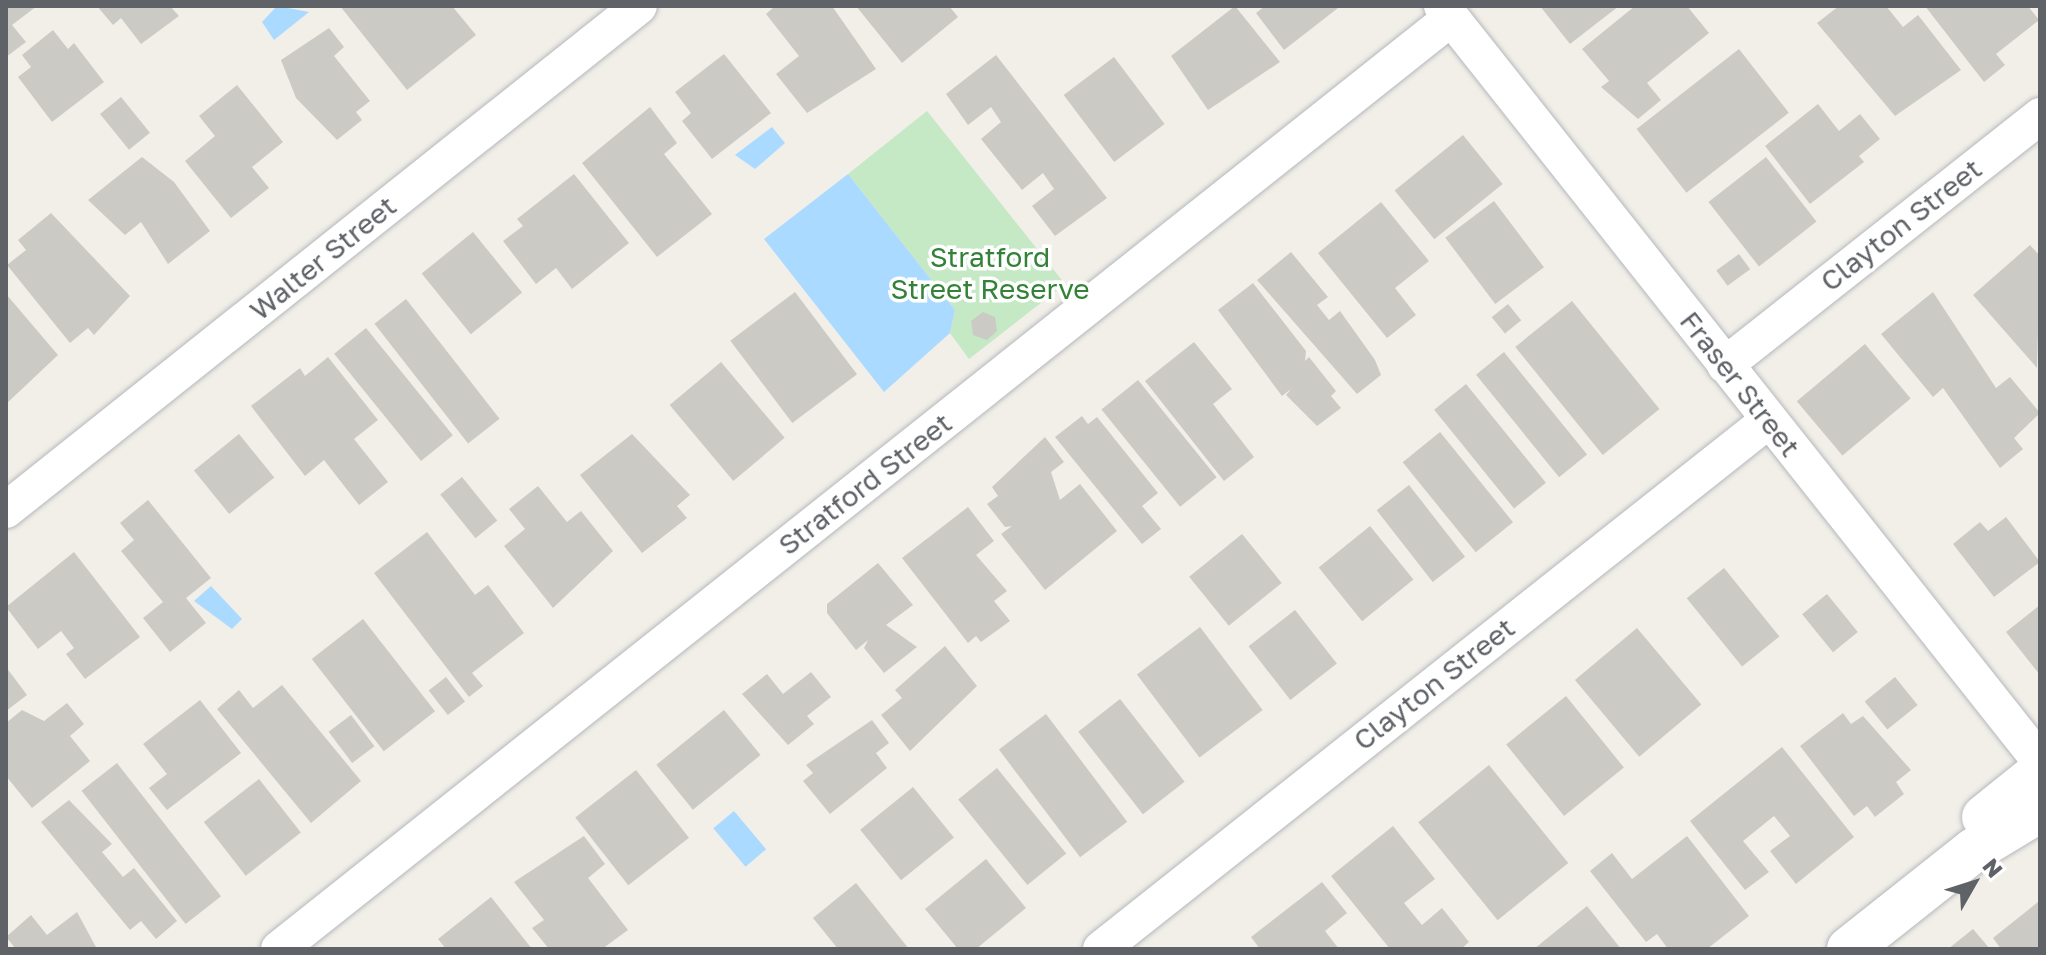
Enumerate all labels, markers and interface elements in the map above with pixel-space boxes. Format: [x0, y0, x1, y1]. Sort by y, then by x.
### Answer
street label: Clayton Street [1814, 152, 1988, 298]
street label: Walter Street [243, 189, 403, 327]
park label: Stratford Street Reserve [890, 240, 1090, 306]
street label: Fraser Street [1673, 305, 1807, 463]
street label: Stratford Street [772, 406, 958, 562]
street label: Clayton Street [1347, 611, 1521, 757]
north arrow [1934, 843, 2014, 923]
text: N [1977, 853, 2009, 883]

